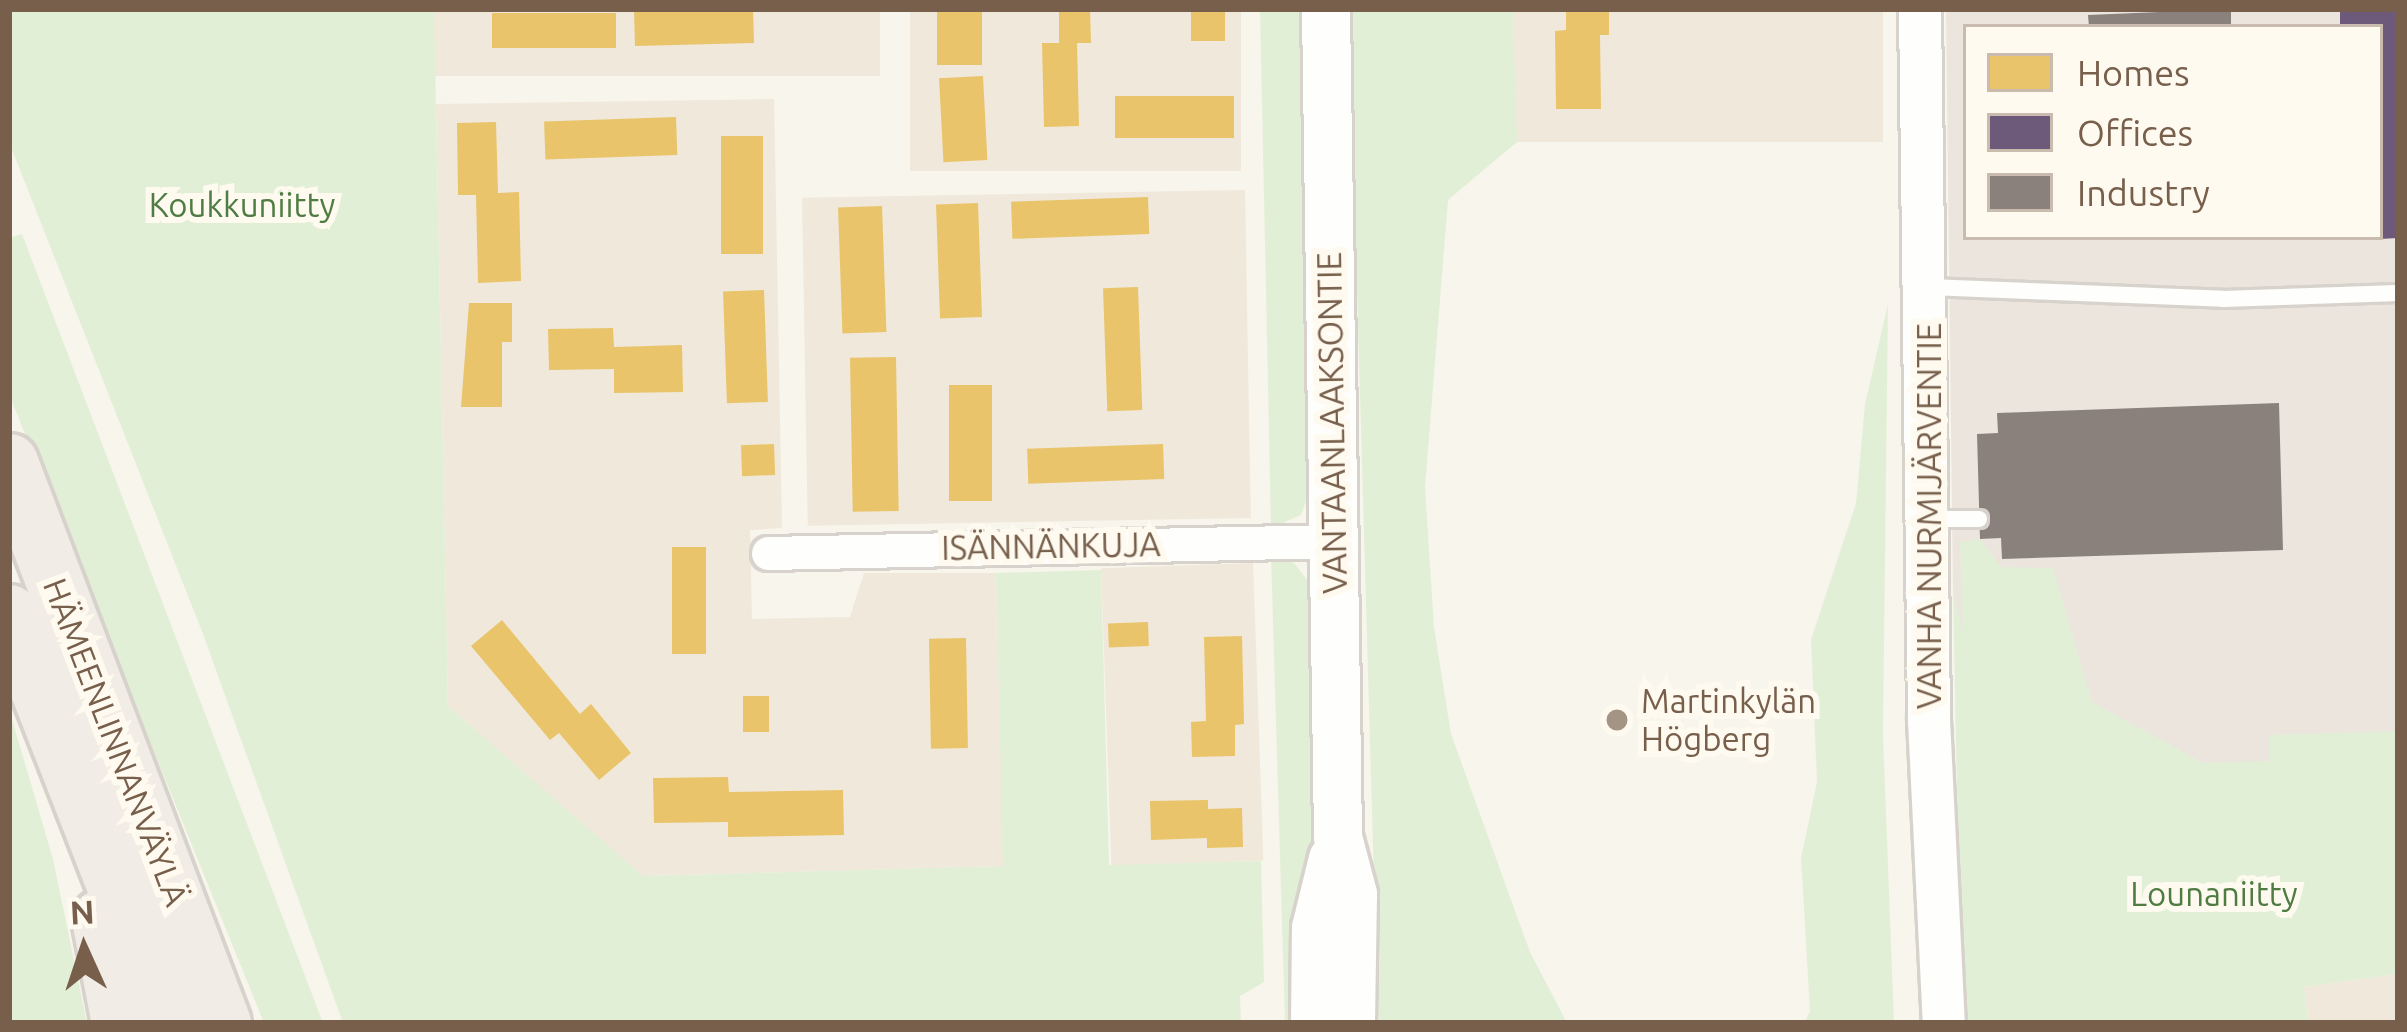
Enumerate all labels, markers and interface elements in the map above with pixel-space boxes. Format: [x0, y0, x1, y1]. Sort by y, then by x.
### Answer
legend [1963, 24, 2383, 240]
text: Homes [2077, 52, 2190, 93]
text: Offices [2077, 112, 2193, 153]
text: Industry [2077, 172, 2210, 213]
park label: Koukkuniitty [149, 185, 335, 225]
street label: VANTAANLAAKSONTIE [1309, 252, 1355, 594]
street label: VANHA NURMIJÄRVENTIE [1909, 323, 1949, 709]
street label: ISÄNNÄNKUJA [941, 524, 1161, 568]
street label: HÄMEENLINNANVÄYLÄ [35, 573, 197, 911]
place label: Martinkylän Högberg [1641, 681, 1816, 759]
marker: Martinkylän Högberg [1604, 707, 1630, 733]
park label: Lounaniitty [2130, 874, 2298, 914]
north arrow [24, 888, 144, 1008]

